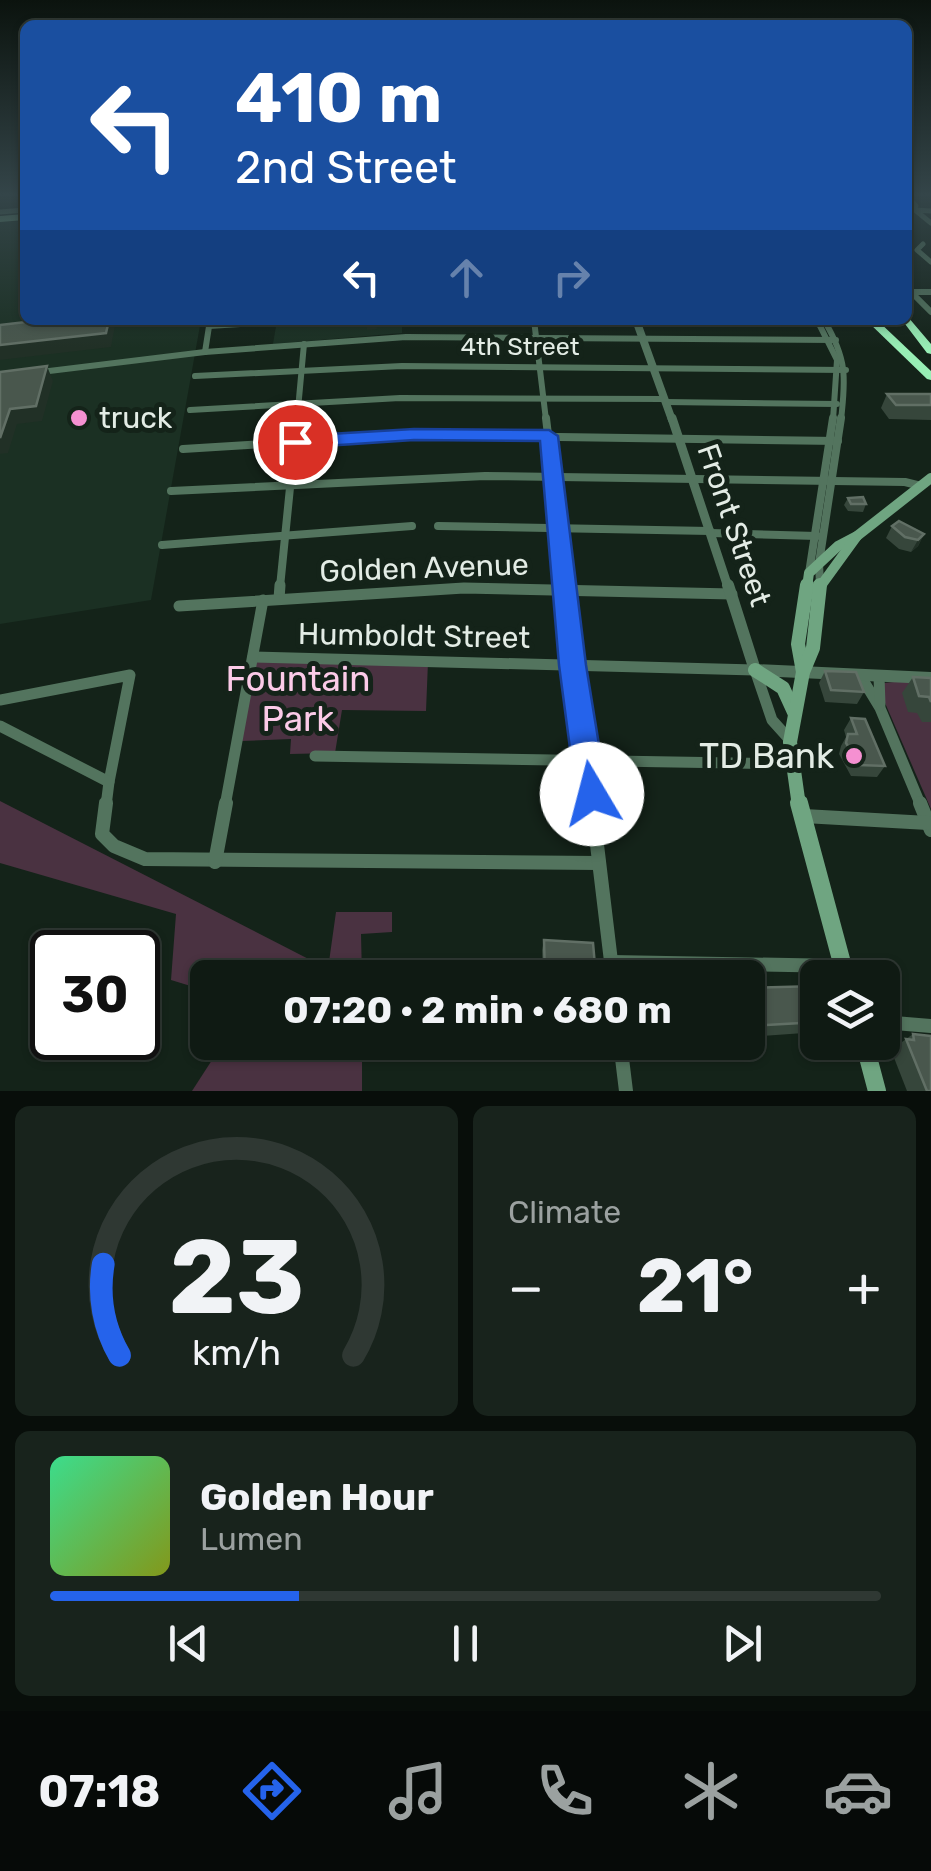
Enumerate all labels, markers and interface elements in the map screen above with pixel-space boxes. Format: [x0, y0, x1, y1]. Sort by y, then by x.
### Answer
text: 410 m [235, 57, 443, 140]
icon: left [70, 60, 200, 190]
text: 2nd Street [235, 141, 457, 194]
icon: left [334, 250, 389, 305]
icon: ahead [439, 250, 494, 305]
icon: right [544, 250, 599, 305]
street label: 4th Street [461, 332, 580, 361]
place label: truck [99, 400, 173, 436]
pin [253, 400, 338, 485]
marker: truck [68, 407, 90, 429]
icon: arrive [268, 415, 323, 470]
street label: Front Street [689, 439, 779, 611]
street label: Golden Avenue [319, 546, 529, 590]
street label: Humboldt Street [298, 616, 531, 656]
park label: Fountain Park [226, 658, 370, 740]
place label: TD Bank [699, 735, 834, 777]
position arrow [540, 742, 644, 846]
marker: TD Bank [843, 745, 865, 767]
speed limit sign: 30 [30, 930, 160, 1060]
map controls [800, 960, 900, 1060]
button: layers [800, 960, 900, 1060]
text: 07:20 · 2 min · 680 m [283, 987, 672, 1033]
text: Climate [508, 1193, 621, 1231]
text: 23 [168, 1216, 305, 1339]
text: 21° [637, 1242, 754, 1331]
text: − [508, 1255, 544, 1320]
text: + [847, 1255, 881, 1320]
text: km/h [192, 1332, 281, 1374]
text: Golden Hour [200, 1474, 434, 1520]
text: Lumen [200, 1520, 303, 1558]
icon: previous [161, 1616, 216, 1671]
icon: pause [438, 1616, 493, 1671]
icon: next [715, 1616, 770, 1671]
icon: directions [237, 1756, 307, 1826]
icon: music [383, 1756, 453, 1826]
icon: phone [530, 1756, 600, 1826]
icon: climate [676, 1756, 746, 1826]
icon: car [823, 1756, 893, 1826]
text: 07:18 [38, 1765, 161, 1818]

